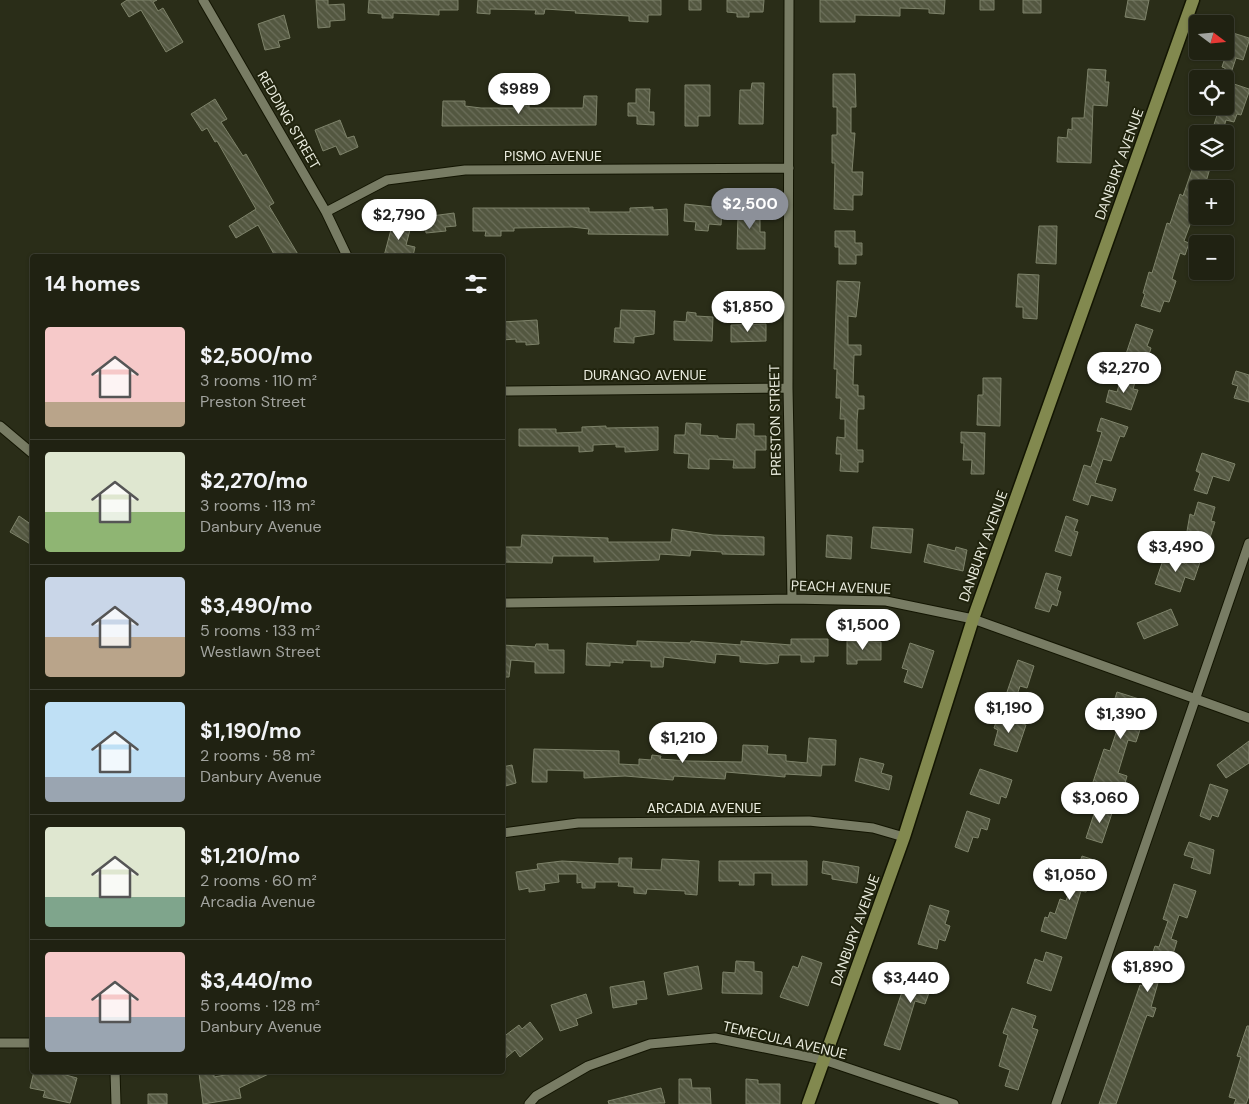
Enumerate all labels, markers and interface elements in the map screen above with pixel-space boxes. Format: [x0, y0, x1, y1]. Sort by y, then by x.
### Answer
north arrow [1189, 15, 1234, 60]
map controls [1189, 15, 1234, 280]
street label: REDDING STREET [254, 68, 324, 172]
button: locate [1189, 70, 1234, 115]
pin: $989 [489, 72, 549, 115]
text: $989 [499, 78, 539, 99]
street label: DANBURY AVENUE [1090, 106, 1148, 222]
button: layers [1189, 125, 1234, 170]
street label: PISMO AVENUE [504, 147, 602, 165]
button: + [1189, 180, 1234, 225]
pin: $2,500 [709, 188, 791, 230]
text: $2,500 [722, 193, 778, 214]
pin: $2,790 [358, 198, 440, 241]
text: $2,790 [373, 204, 425, 225]
button: − [1189, 235, 1234, 280]
text: 14 homes [45, 270, 141, 298]
icon: filters [462, 270, 490, 298]
pin: $1,850 [707, 290, 789, 333]
text: $1,850 [723, 296, 773, 317]
text: $2,500/mo [200, 342, 313, 370]
icon: home [85, 347, 145, 407]
pin: $2,270 [1083, 352, 1165, 394]
text: $2,270 [1098, 357, 1150, 378]
street label: PRESTON STREET [765, 364, 785, 476]
street label: DURANGO AVENUE [583, 366, 707, 384]
text: 3 rooms · 110 m² [200, 370, 317, 391]
text: Preston Street [200, 391, 306, 412]
text: $2,270/mo [200, 467, 308, 495]
icon: home [85, 472, 145, 532]
street label: DANBURY AVENUE [954, 488, 1012, 604]
text: 3 rooms · 113 m² [200, 495, 316, 516]
text: Danbury Avenue [200, 516, 322, 537]
pin: $3,490 [1135, 530, 1217, 573]
text: $3,490 [1148, 536, 1204, 557]
street label: PEACH AVENUE [791, 576, 891, 598]
text: $3,490/mo [200, 592, 313, 620]
icon: home [85, 597, 145, 657]
pin: $1,500 [822, 608, 904, 651]
text: $1,500 [837, 614, 889, 635]
text: 5 rooms · 133 m² [200, 620, 320, 641]
text: Westlawn Street [200, 641, 321, 662]
pin: $1,190 [968, 692, 1050, 734]
text: $1,190 [986, 697, 1032, 718]
pin: $1,390 [1080, 698, 1162, 740]
text: $1,390 [1096, 703, 1146, 724]
text: $1,190/mo [200, 717, 302, 745]
icon: home [85, 722, 145, 782]
pin: $1,210 [642, 722, 724, 764]
text: $1,210 [660, 727, 706, 748]
text: 2 rooms · 58 m² [200, 745, 315, 766]
text: Danbury Avenue [200, 766, 322, 787]
pin: $3,060 [1059, 782, 1141, 824]
text: $3,060 [1072, 787, 1128, 808]
street label: ARCADIA AVENUE [647, 799, 761, 817]
text: $1,210/mo [200, 842, 300, 870]
icon: home [85, 847, 145, 907]
pin: $1,050 [1029, 858, 1111, 901]
text: $1,050 [1044, 864, 1096, 885]
text: 2 rooms · 60 m² [200, 870, 317, 891]
street label: DANBURY AVENUE [826, 872, 884, 988]
text: Arcadia Avenue [200, 891, 315, 912]
pin: $1,890 [1107, 950, 1189, 993]
text: $1,890 [1123, 956, 1173, 977]
pin: $3,440 [870, 962, 952, 1004]
text: $3,440/mo [200, 967, 313, 995]
text: $3,440 [883, 967, 939, 988]
icon: home [85, 972, 145, 1032]
text: 5 rooms · 128 m² [200, 995, 320, 1016]
text: Danbury Avenue [200, 1016, 322, 1037]
street label: TEMECULA AVENUE [721, 1017, 849, 1063]

